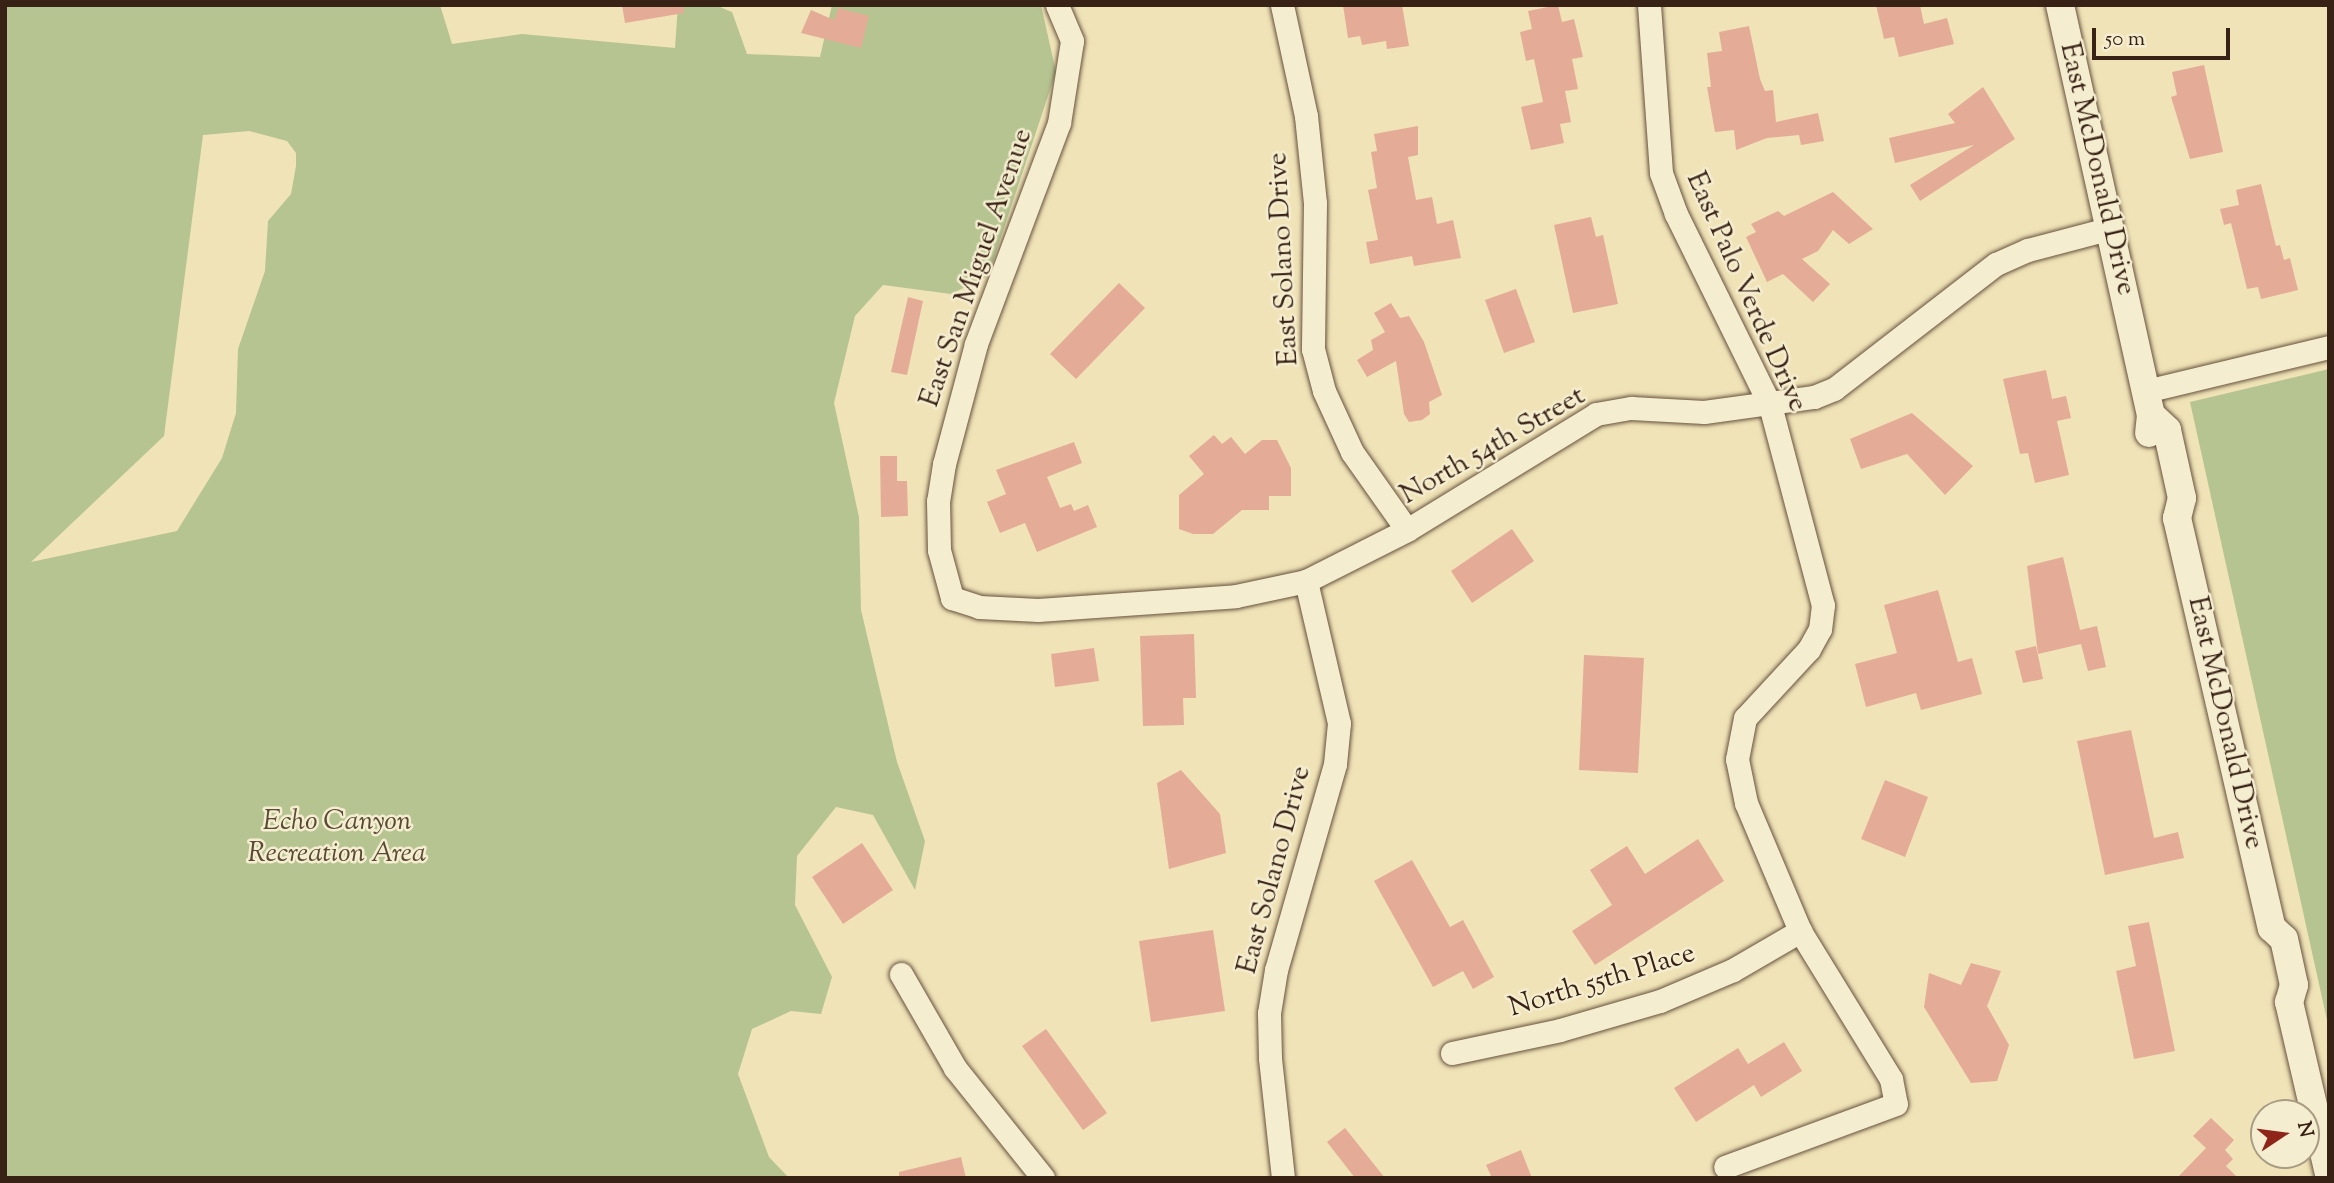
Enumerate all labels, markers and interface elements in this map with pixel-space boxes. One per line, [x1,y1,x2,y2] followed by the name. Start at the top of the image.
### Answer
[2096,14,2234,58] scale bar
[2105,25,2145,55] text: 50 m
[2052,40,2142,298] street label: East McDonald Drive
[914,124,1040,412] street label: East San Miguel Avenue
[1262,151,1306,367] street label: East Solano Drive
[1678,167,1814,417] street label: East Palo Verde Drive
[1395,380,1591,512] street label: North 54th Street
[2180,594,2270,852] street label: East McDonald Drive
[1231,762,1319,978] street label: East Solano Drive
[248,805,426,871] park label: Echo Canyon Recreation Area
[1505,937,1699,1025] street label: North 55th Place
[2250,1099,2320,1169] north arrow
[2289,1119,2319,1140] text: N

